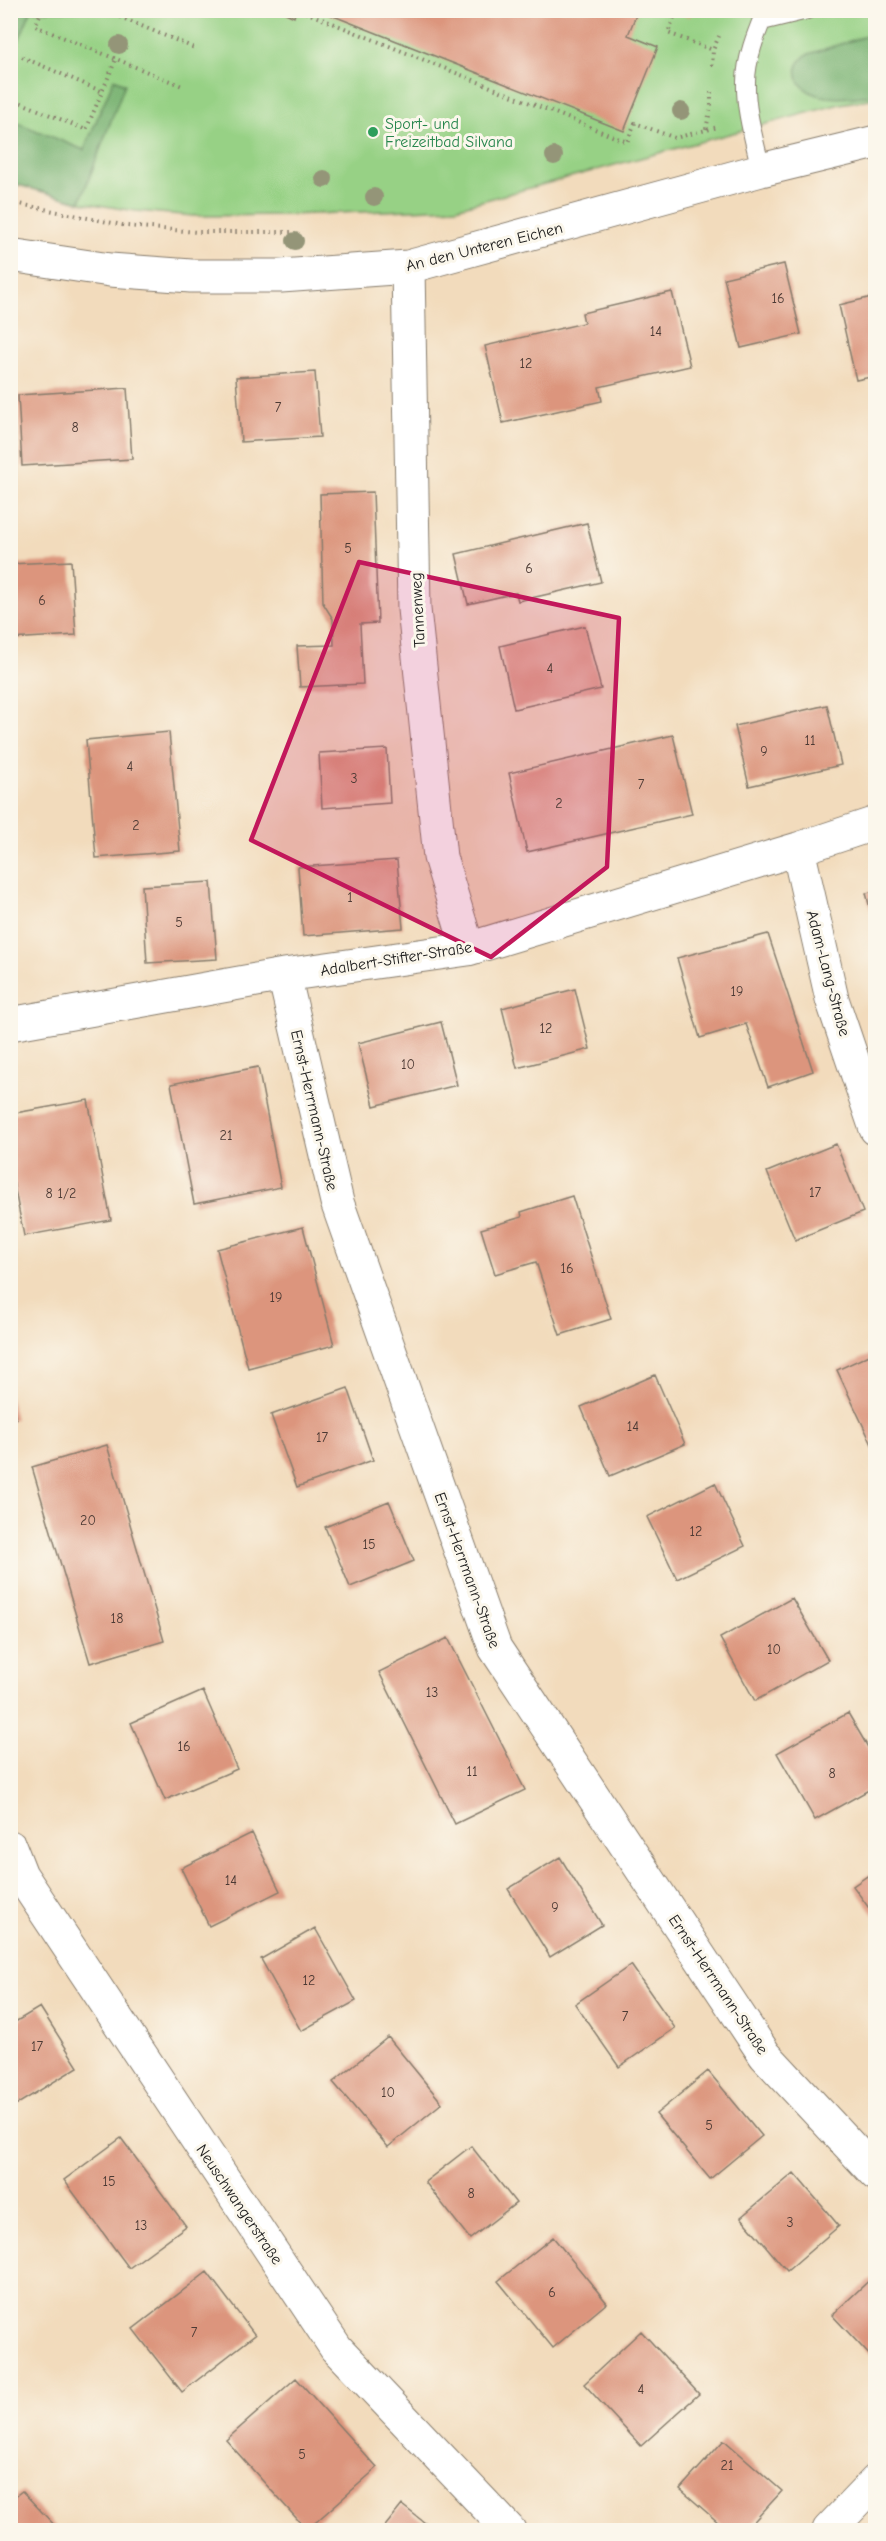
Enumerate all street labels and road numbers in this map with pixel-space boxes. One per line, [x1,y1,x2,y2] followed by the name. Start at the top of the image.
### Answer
[404,219,564,275] street label: An den Unteren Eichen
[407,572,429,648] street label: Tannenweg
[803,908,853,1038] street label: Adam-Lang-Straße
[319,938,473,980] street label: Adalbert-Stifter-Straße
[287,1028,341,1192] street label: Ernst-Herrmann-Straße
[430,1490,504,1651] street label: Ernst-Herrmann-Straße
[665,1911,772,2058] street label: Ernst-Herrmann-Straße
[192,2141,286,2268] street label: Neuschwangerstraße

